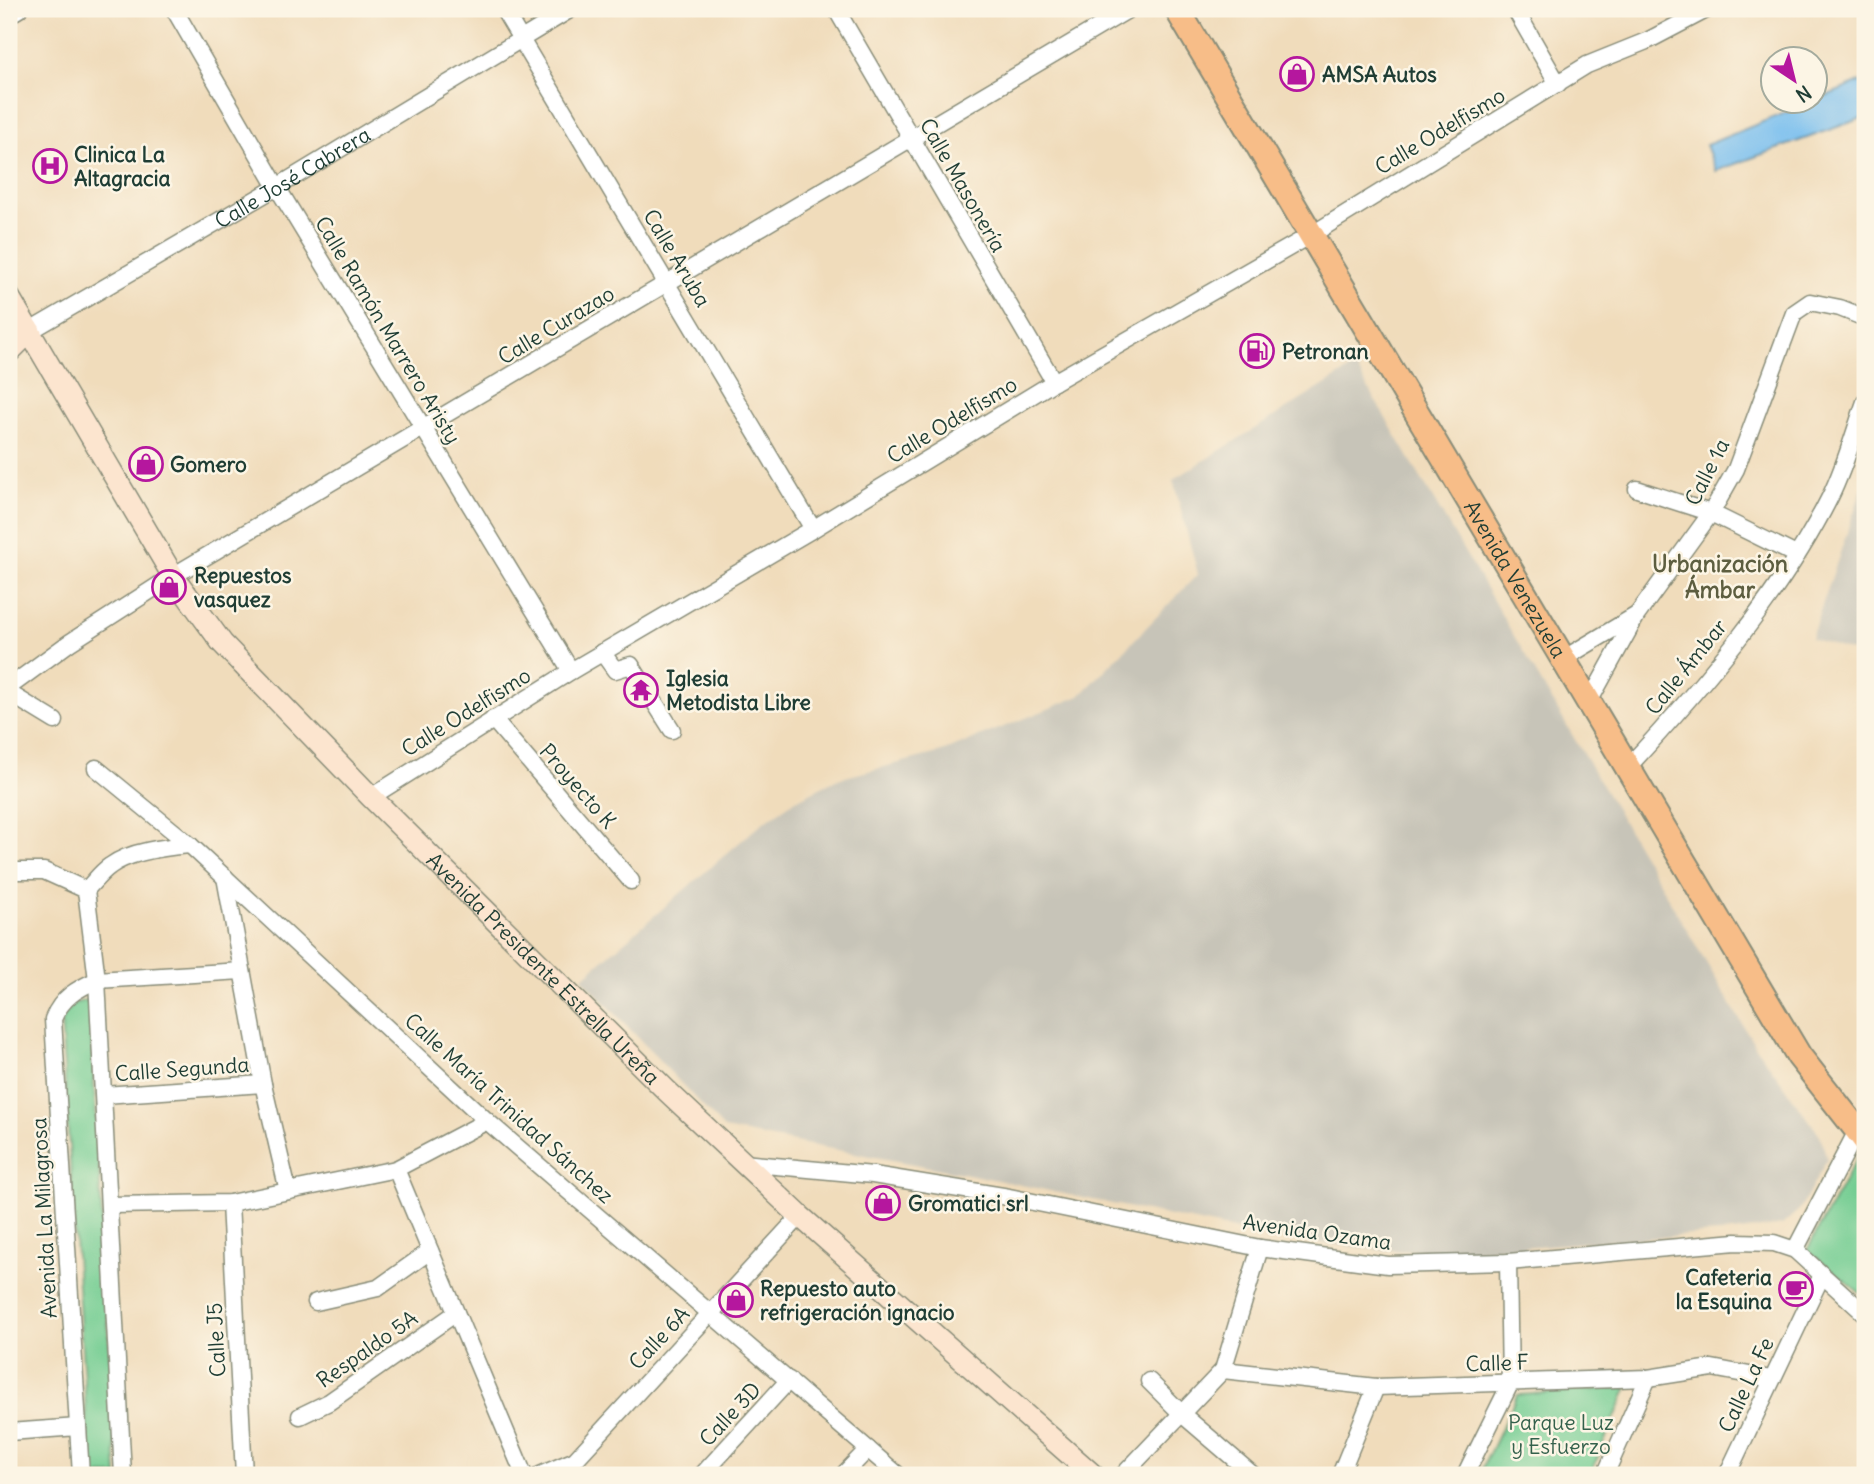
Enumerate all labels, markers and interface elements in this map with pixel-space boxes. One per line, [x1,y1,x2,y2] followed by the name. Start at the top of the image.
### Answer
[1758,46,1828,116] north arrow
[1278,55,1316,93] shop icon: AMSA Autos
[1322,61,1437,88] place label: AMSA Autos
[1791,80,1816,108] text: N
[1370,82,1510,180] street label: Calle Odelfismo
[914,113,1012,257] street label: Calle Masonería
[210,120,375,234] street label: Calle José Cabrera
[74,141,171,192] place label: Clinica La Altagracia
[31,147,69,185] hospital icon: Clinica La Altagracia
[637,204,717,312] street label: Calle Aruba
[309,211,467,449] street label: Calle Ramón Marrero Aristy
[493,280,619,370] street label: Calle Curazao
[1238,332,1276,370] fuel station icon: Petronan
[1282,338,1369,365] place label: Petronan
[882,371,1022,469] street label: Calle Odelfismo
[1679,434,1735,510] street label: Calle 1a
[127,445,165,483] shop icon: Gomero
[170,451,247,478] place label: Gomero
[1458,495,1573,663] street label: Avenida Venezuela
[1652,549,1788,604] district label: Urbanización Ámbar
[194,562,292,613] place label: Repuestos vasquez
[150,568,188,606] shop icon: Repuestos vasquez
[1639,613,1733,720] street label: Calle Ámbar
[396,662,536,762] street label: Calle Odelfismo
[666,665,811,716] place label: Iglesia Metodista Libre
[622,671,660,709] temple icon: Iglesia Metodista Libre
[534,738,622,834] street label: Proyecto K
[421,847,666,1090] street label: Avenida Presidente Estrella Ureña
[399,1007,619,1209] street label: Calle María Trinidad Sánchez
[114,1051,250,1087] street label: Calle Segunda
[25,1117,63,1319] street label: Avenida La Milagrosa
[864,1184,902,1222] shop icon: Gromatici srl
[908,1190,1029,1217] place label: Gromatici srl
[1241,1208,1393,1256] street label: Avenida Ozama
[1676,1264,1772,1315] place label: Cafeteria la Esquina
[1777,1270,1815,1308] cafe icon: Cafeteria la Esquina
[760,1275,955,1326] place label: Repuesto auto refrigeración ignacio
[717,1281,755,1319] shop icon: Repuesto auto refrigeración ignacio
[623,1301,695,1375] street label: Calle 6A
[201,1302,231,1378] street label: Calle J5
[311,1304,423,1394] street label: Respaldo 5A
[1712,1333,1780,1437] street label: Calle La Fe
[1465,1348,1529,1378] street label: Calle F
[693,1376,767,1452] street label: Calle 3D
[1508,1409,1614,1460] park label: Parque Luz y Esfuerzo

